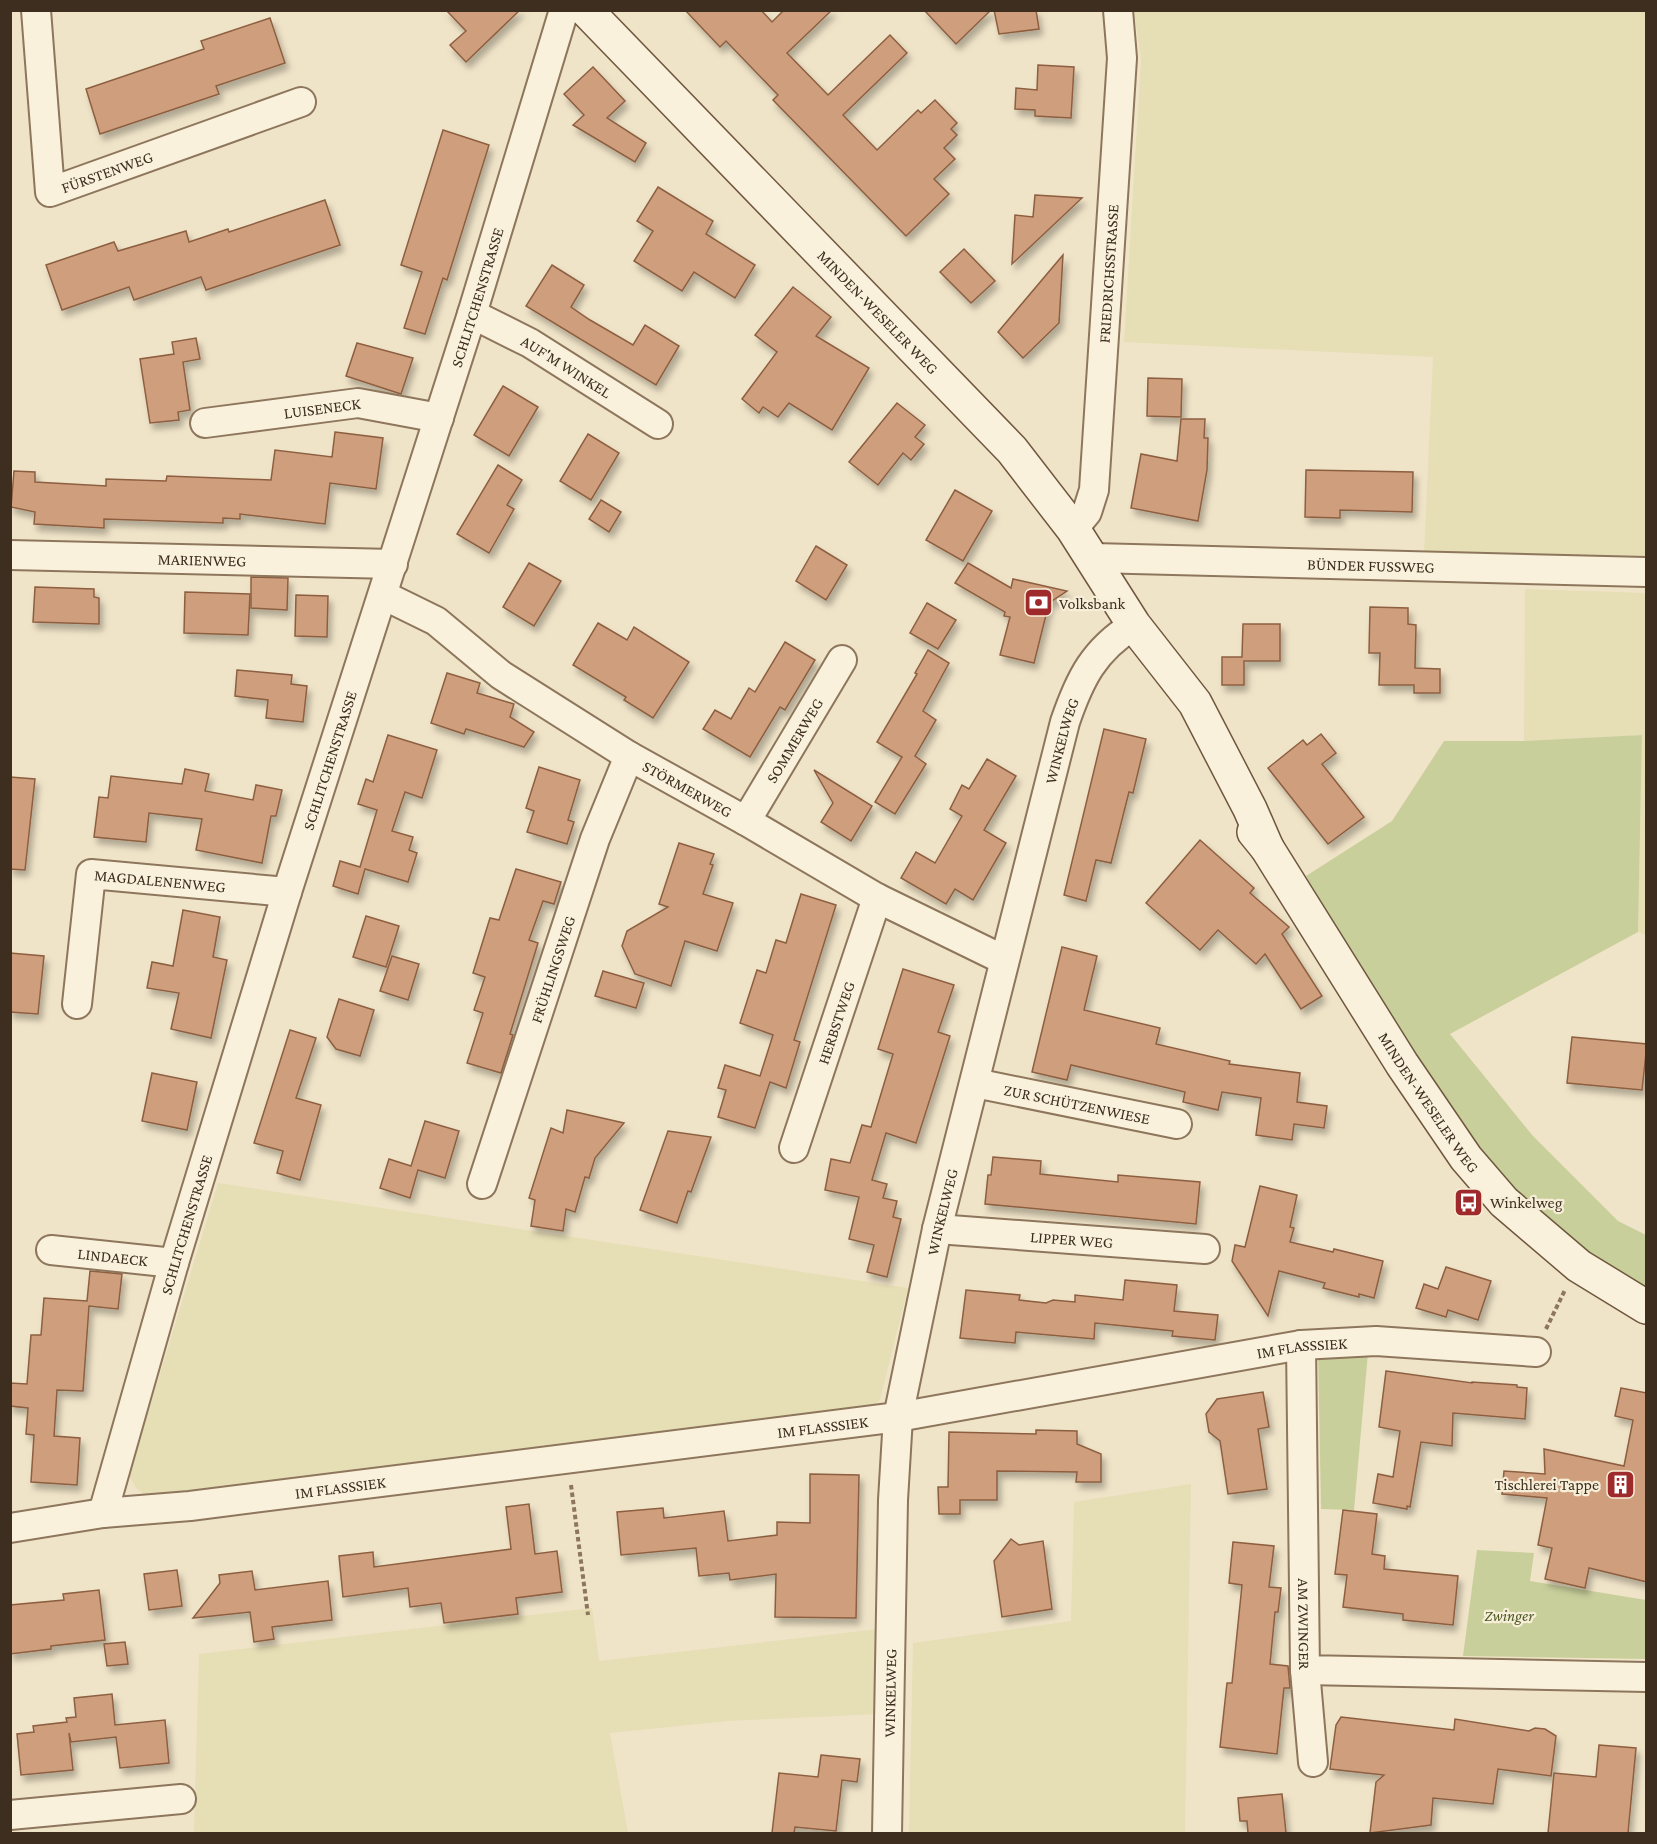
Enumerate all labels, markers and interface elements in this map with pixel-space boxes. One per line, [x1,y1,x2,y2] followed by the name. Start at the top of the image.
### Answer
[59,147,155,196] street label: FÜRSTENWEG
[1095,203,1121,344] street label: FRIEDRICHSSTRASSE
[447,225,506,369] street label: SCHLITCHENSTRASSE
[814,246,942,377] street label: MINDEN-WESELER WEG
[519,332,615,401] street label: AUF'M WINKEL
[283,394,362,421] street label: LUISENECK
[157,550,247,569] street label: MARIENWEG
[1307,555,1435,575] street label: BÜNDER FUSSWEG
[1022,587,1054,619] bank icon: Volksbank
[1059,595,1126,612] place label: Volksbank
[299,688,359,832] street label: SCHLITCHENSTRASSE
[762,695,826,786] street label: SOMMERWEG
[1041,695,1082,786] street label: WINKELWEG
[640,757,735,820] street label: STÖRMERWEG
[93,866,226,895] street label: MAGDALENENWEG
[527,914,578,1025] street label: FRÜHLINGSWEG
[814,979,857,1066] street label: HERBSTWEG
[1376,1029,1483,1175] street label: MINDEN-WESELER WEG
[1002,1081,1152,1127] street label: ZUR SCHÜTZENWIESE
[157,1152,215,1297] street label: SCHLITCHENSTRASSE
[923,1167,960,1257] street label: WINKELWEG
[1453,1186,1485,1218] bus stop icon: Winkelweg
[1490,1194,1563,1212] place label: Winkelweg
[1030,1227,1114,1251] street label: LIPPER WEG
[77,1244,149,1269] street label: LINDAECK
[1255,1334,1348,1361] street label: IM FLASSSIEK
[776,1412,870,1441] street label: IM FLASSSIEK
[1604,1468,1636,1500] building icon: Tischlerei Tappe
[294,1473,387,1501] street label: IM FLASSSIEK
[1495,1476,1599,1494] place label: Tischlerei Tappe
[1295,1578,1313,1670] street label: AM ZWINGER
[1484,1607,1534,1625] park label: Zwinger
[880,1649,899,1737] street label: WINKELWEG

